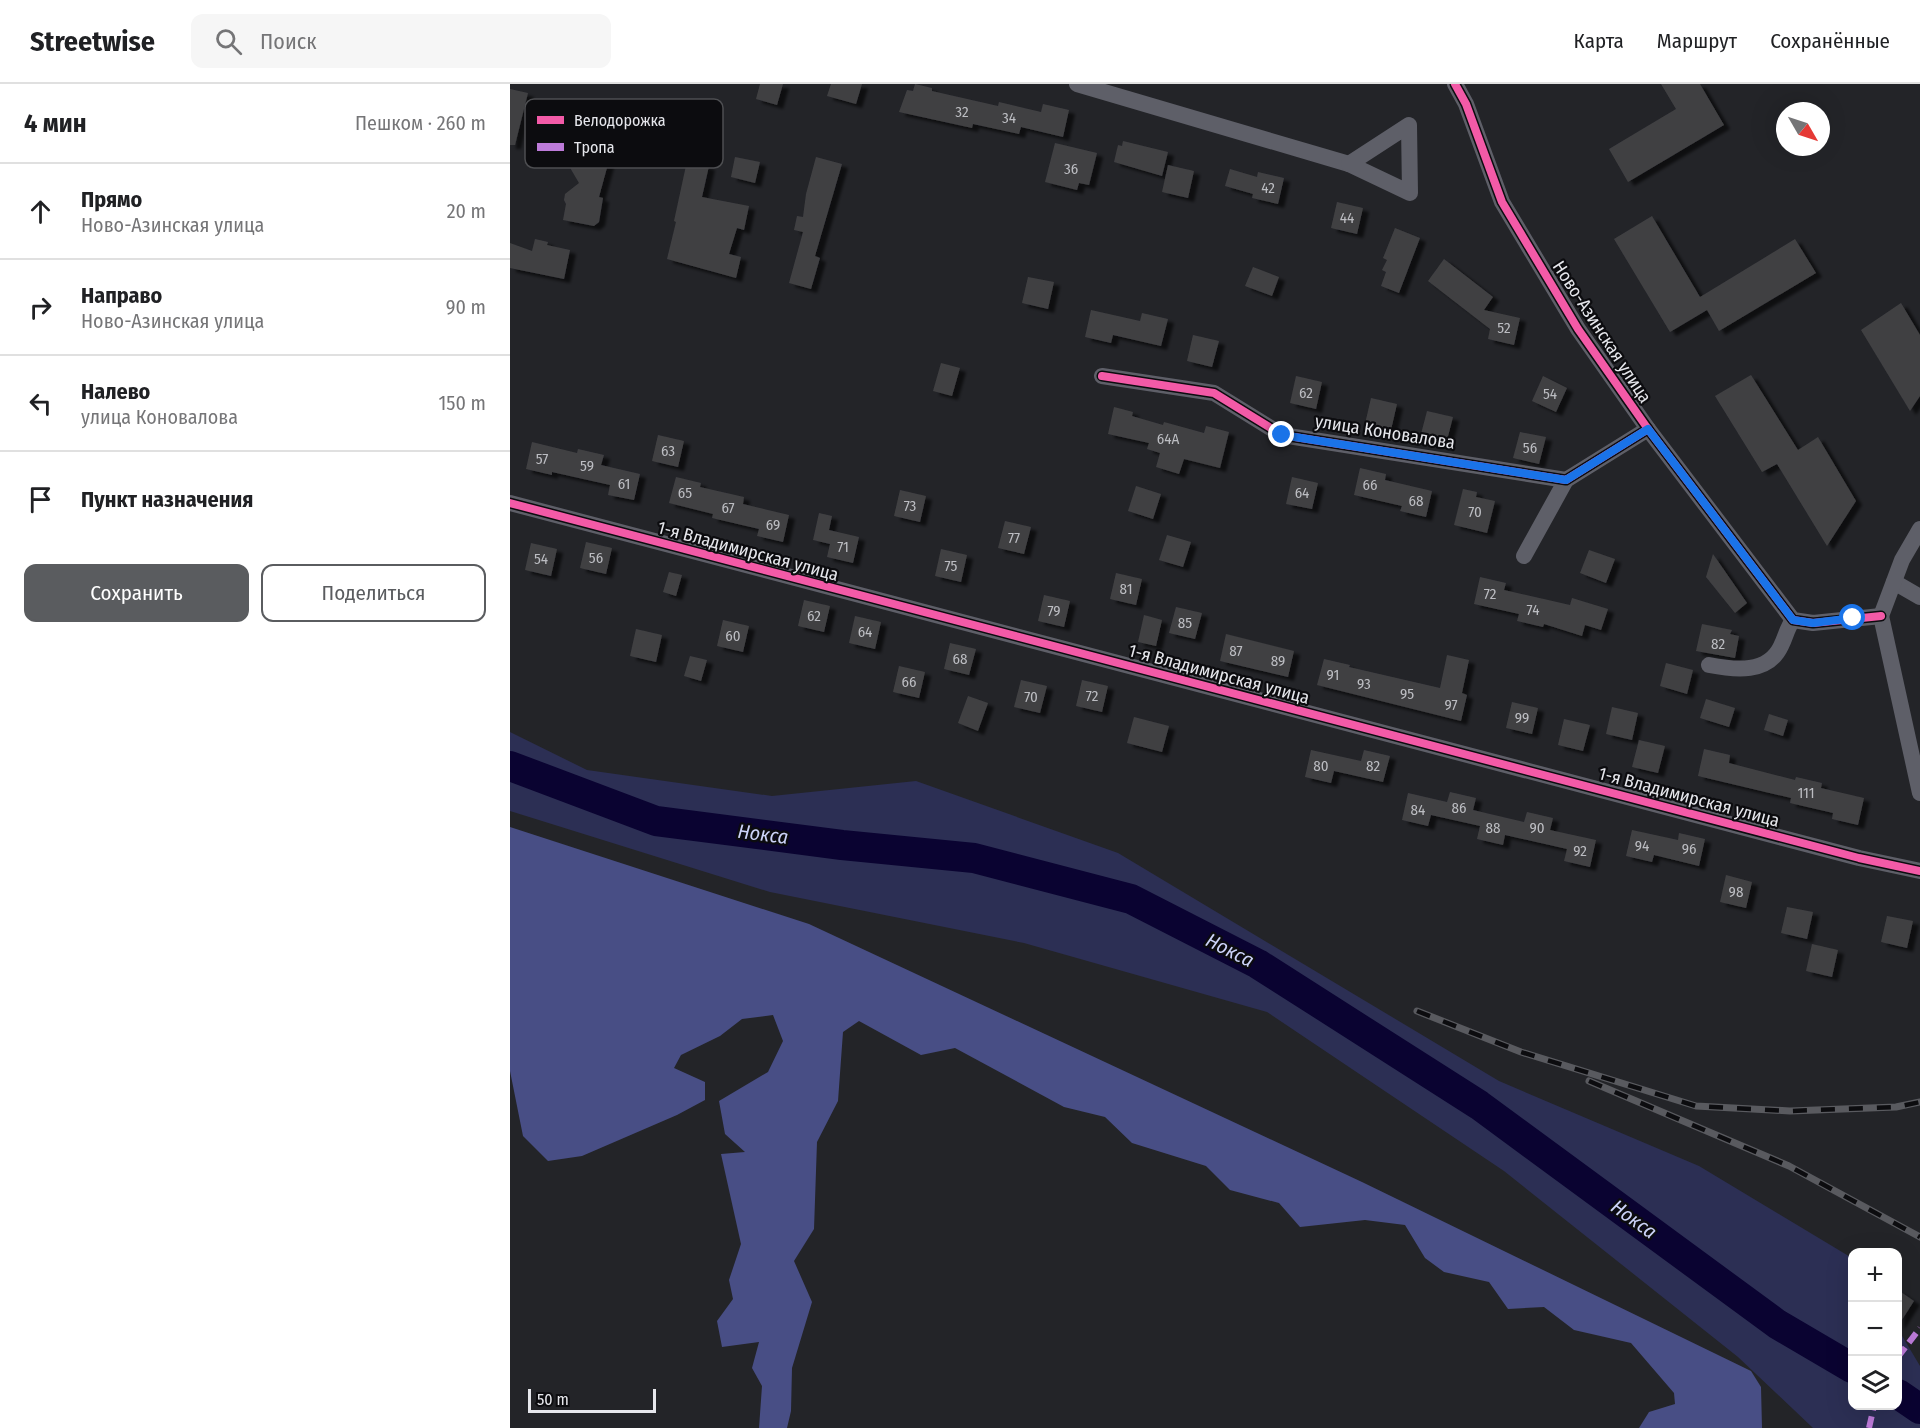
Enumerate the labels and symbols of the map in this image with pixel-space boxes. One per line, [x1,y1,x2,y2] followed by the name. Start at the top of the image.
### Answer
[525,99,723,168] legend
[1776,102,1830,156] north arrow
[955,103,969,121] house number: 32
[1002,109,1016,127] house number: 34
[574,111,666,130] text: Велодорожка
[574,138,615,157] text: Тропа
[1064,160,1078,178] house number: 36
[1261,179,1275,197] house number: 42
[1340,209,1354,227] house number: 44
[1548,257,1656,407] street label: Ново-Азинская улица
[1497,319,1511,337] house number: 52
[1299,384,1313,402] house number: 62
[1543,385,1557,403] house number: 54
[1313,410,1457,454] street label: улица Коновалова
[1268,421,1294,447] route end
[1157,430,1179,448] house number: 64А
[1523,439,1537,457] house number: 56
[661,442,675,460] house number: 63
[536,450,548,468] house number: 57
[580,457,594,475] house number: 59
[618,475,630,493] house number: 61
[1363,476,1377,494] house number: 66
[678,484,692,502] house number: 65
[1295,484,1309,502] house number: 64
[1409,492,1423,510] house number: 68
[904,497,917,515] house number: 73
[721,499,735,517] house number: 67
[1468,503,1482,521] house number: 70
[655,516,841,586] street label: 1-я Владимирская улица
[766,516,780,534] house number: 69
[1008,529,1020,547] house number: 77
[837,538,849,556] house number: 71
[589,549,603,567] house number: 56
[534,550,548,568] house number: 54
[945,557,957,575] house number: 75
[1120,580,1132,598] house number: 81
[1484,585,1497,603] house number: 72
[1527,601,1539,619] house number: 74
[1047,602,1061,620] house number: 79
[1839,604,1865,630] route start
[807,607,821,625] house number: 62
[1178,614,1192,632] house number: 85
[858,623,872,641] house number: 64
[725,627,741,645] house number: 60
[1711,635,1725,653] house number: 82
[1126,639,1312,709] street label: 1-я Владимирская улица
[1229,642,1243,660] house number: 87
[953,650,967,668] house number: 68
[1271,652,1285,670] house number: 89
[1327,666,1339,684] house number: 91
[902,673,916,691] house number: 66
[1357,675,1371,693] house number: 93
[1400,685,1414,703] house number: 95
[1086,687,1099,705] house number: 72
[1024,688,1038,706] house number: 70
[1444,696,1458,714] house number: 97
[1515,709,1529,727] house number: 99
[1313,757,1329,775] house number: 80
[1366,757,1380,775] house number: 82
[1596,762,1782,832] street label: 1-я Владимирская улица
[1797,784,1815,802] house number: 111
[1452,799,1466,817] house number: 86
[1411,801,1425,819] house number: 84
[736,819,790,849] water label: Нокса
[1485,819,1501,837] house number: 88
[1529,819,1545,837] house number: 90
[1635,837,1649,855] house number: 94
[1682,840,1696,858] house number: 96
[1573,842,1587,860] house number: 92
[1729,883,1743,901] house number: 98
[1202,928,1258,972] water label: Нокса
[1606,1194,1662,1244] water label: Нокса
[528,1386,656,1414] scale bar

